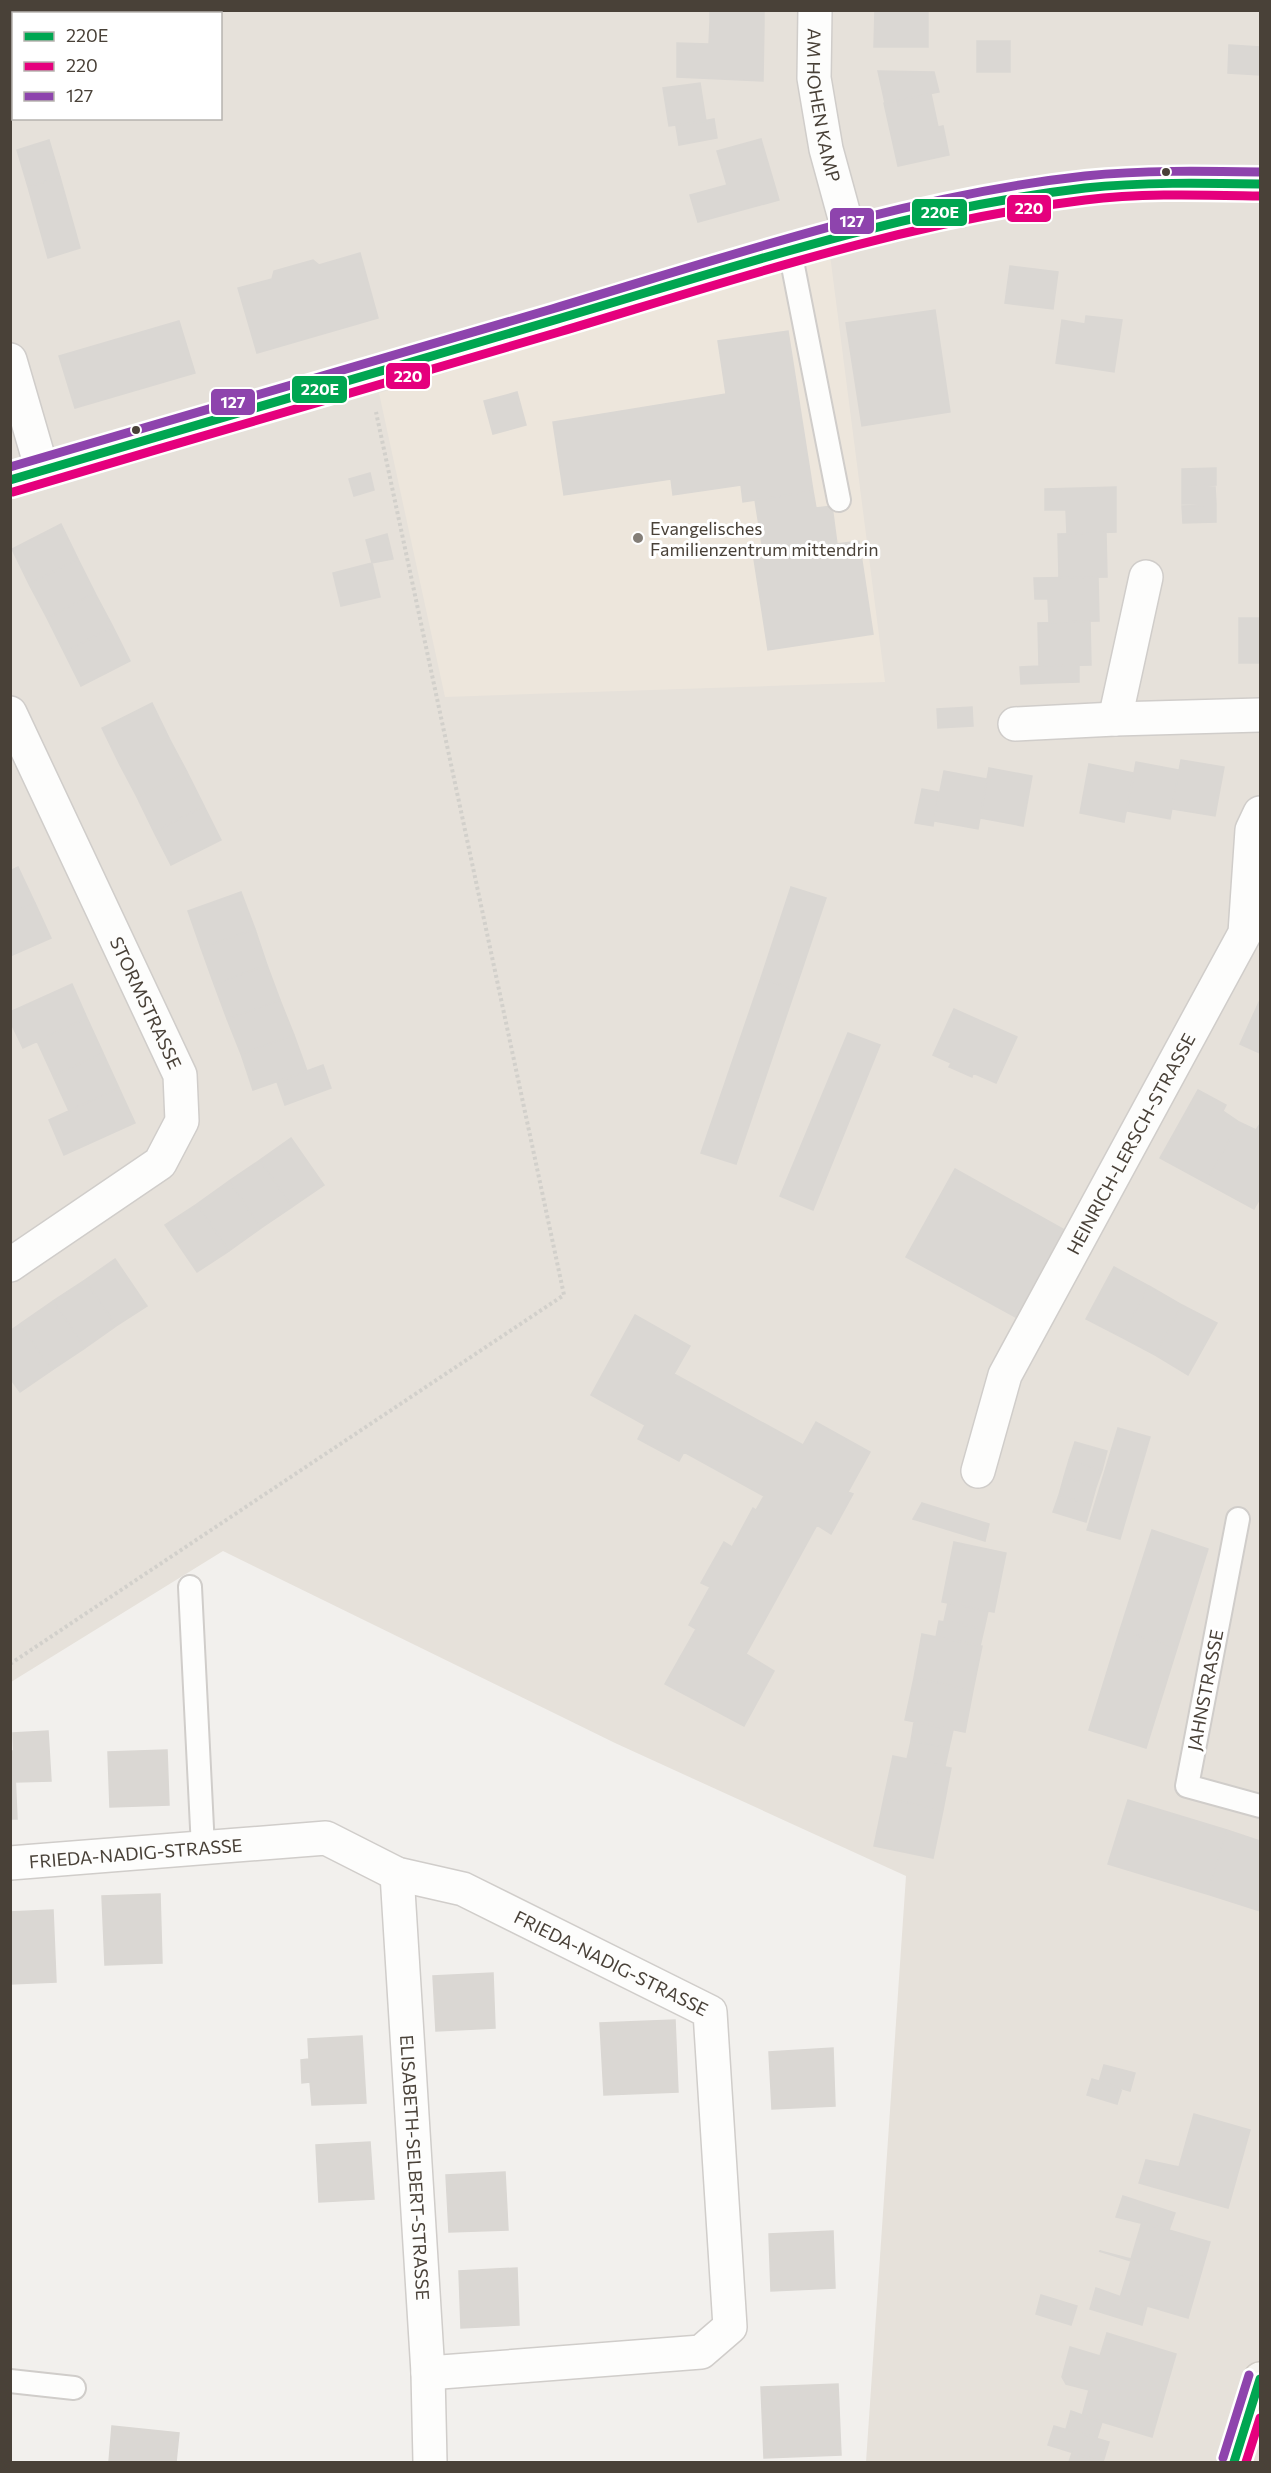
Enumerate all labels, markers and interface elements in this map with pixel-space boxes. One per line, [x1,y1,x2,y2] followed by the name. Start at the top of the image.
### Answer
[12,12,222,120] legend
[66,24,108,46] text: 220E
[803,28,846,184] street label: AM HOHEN KAMP
[66,54,98,76] text: 220
[66,84,93,106] text: 127
[1160,166,1172,178] unlabelled marker
[1006,194,1052,223] line badge: 220
[911,198,968,227] line badge: 220E
[1015,198,1043,217] text: 220
[921,202,959,221] text: 220E
[829,207,875,235] line badge: 127
[839,211,865,230] text: 127
[385,362,431,390] line badge: 220
[394,366,422,385] text: 220
[291,375,348,404] line badge: 220E
[301,379,339,398] text: 220E
[210,388,256,416] line badge: 127
[220,392,246,411] text: 127
[130,424,142,436] unlabelled marker
[650,517,879,560] place label: Evangelisches Familienzentrum mittendrin
[631,531,645,545] marker: Evangelisches Familienzentrum mittendrin
[106,933,186,1072] street label: STORMSTRASSE
[1062,1029,1200,1258] street label: HEINRICH-LERSCH-STRASSE
[1182,1628,1228,1752] street label: JAHNSTRASSE
[28,1834,243,1872] street label: FRIEDA-NADIG-STRASSE
[511,1905,712,2020] street label: FRIEDA-NADIG-STRASSE
[396,2034,434,2301] street label: ELISABETH-SELBERT-STRASSE

